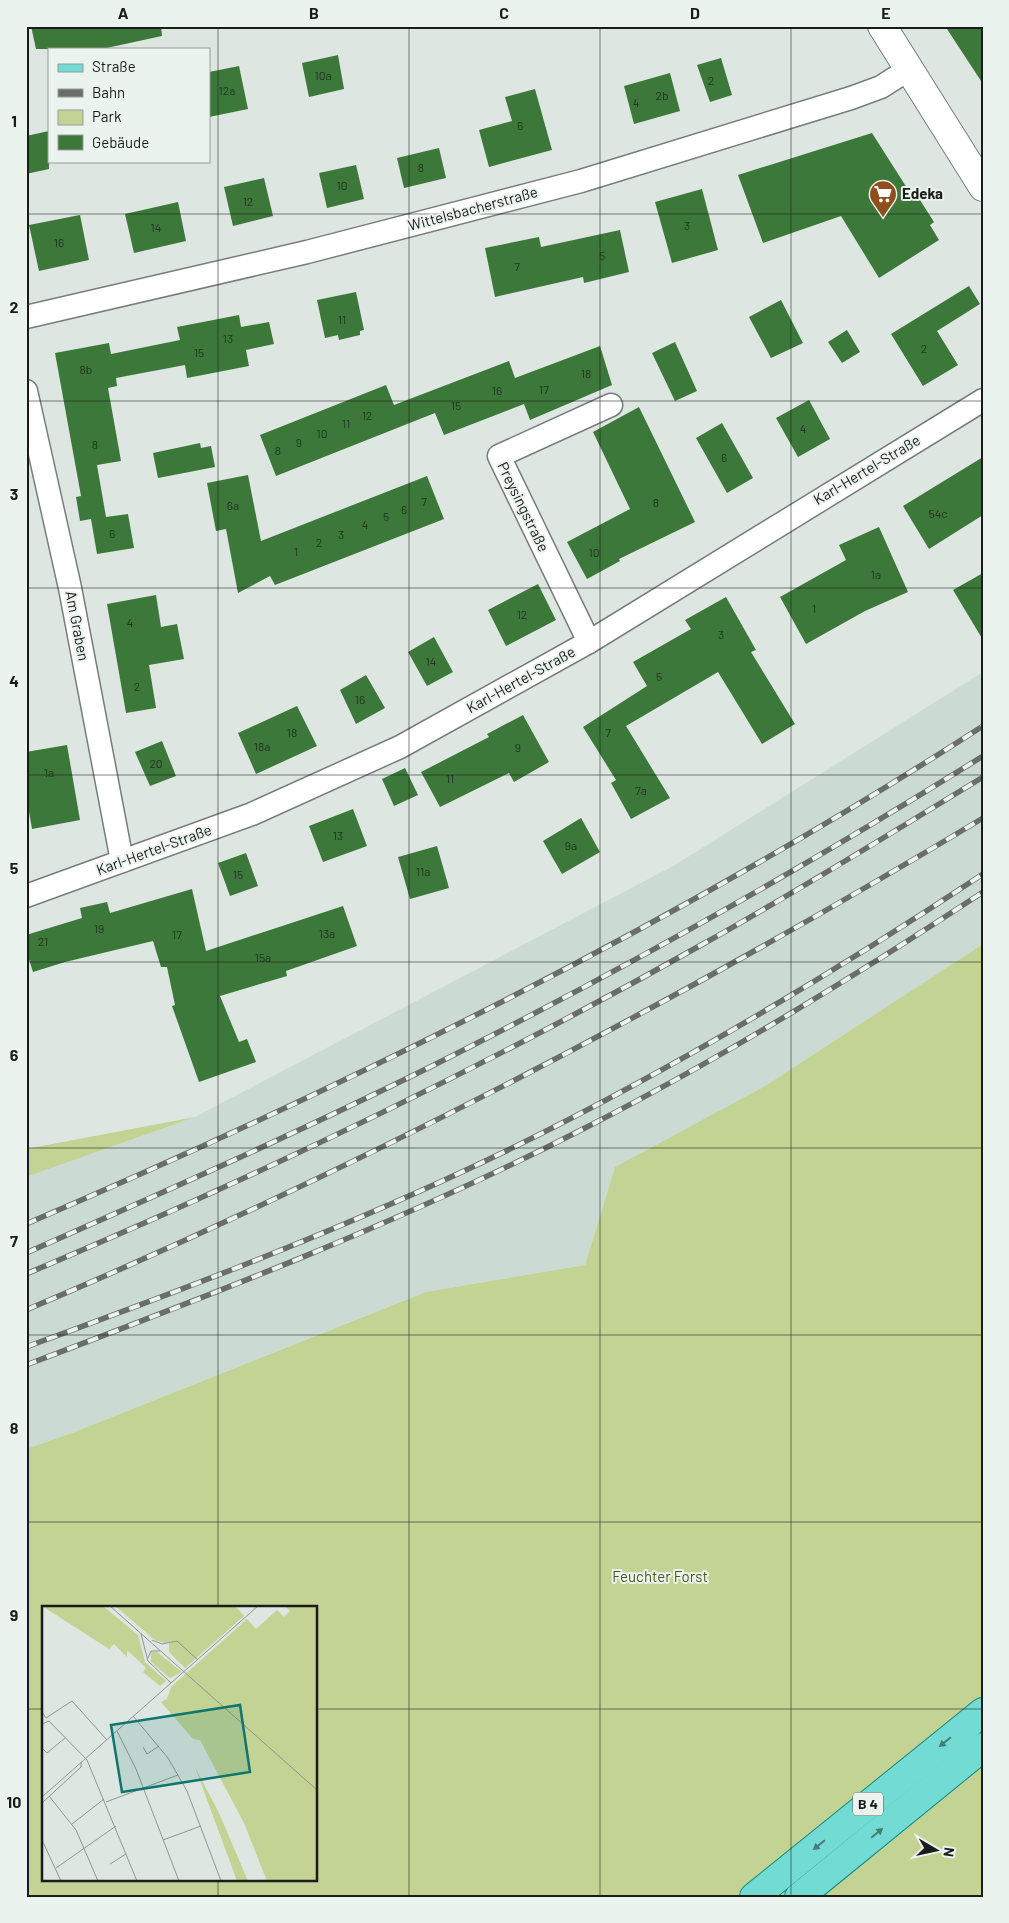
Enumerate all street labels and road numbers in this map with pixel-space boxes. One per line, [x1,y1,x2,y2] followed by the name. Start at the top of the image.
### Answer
[406,182,540,234] street label: Wittelsbacherstraße
[810,430,923,508] street label: Karl-Hertel-Straße
[494,459,553,554] street label: Preysingstraße
[62,589,94,662] street label: Am Graben
[463,642,578,716] street label: Karl-Hertel-Straße
[94,820,214,878] street label: Karl-Hertel-Straße
[853,1792,883,1816] road number: B 4

